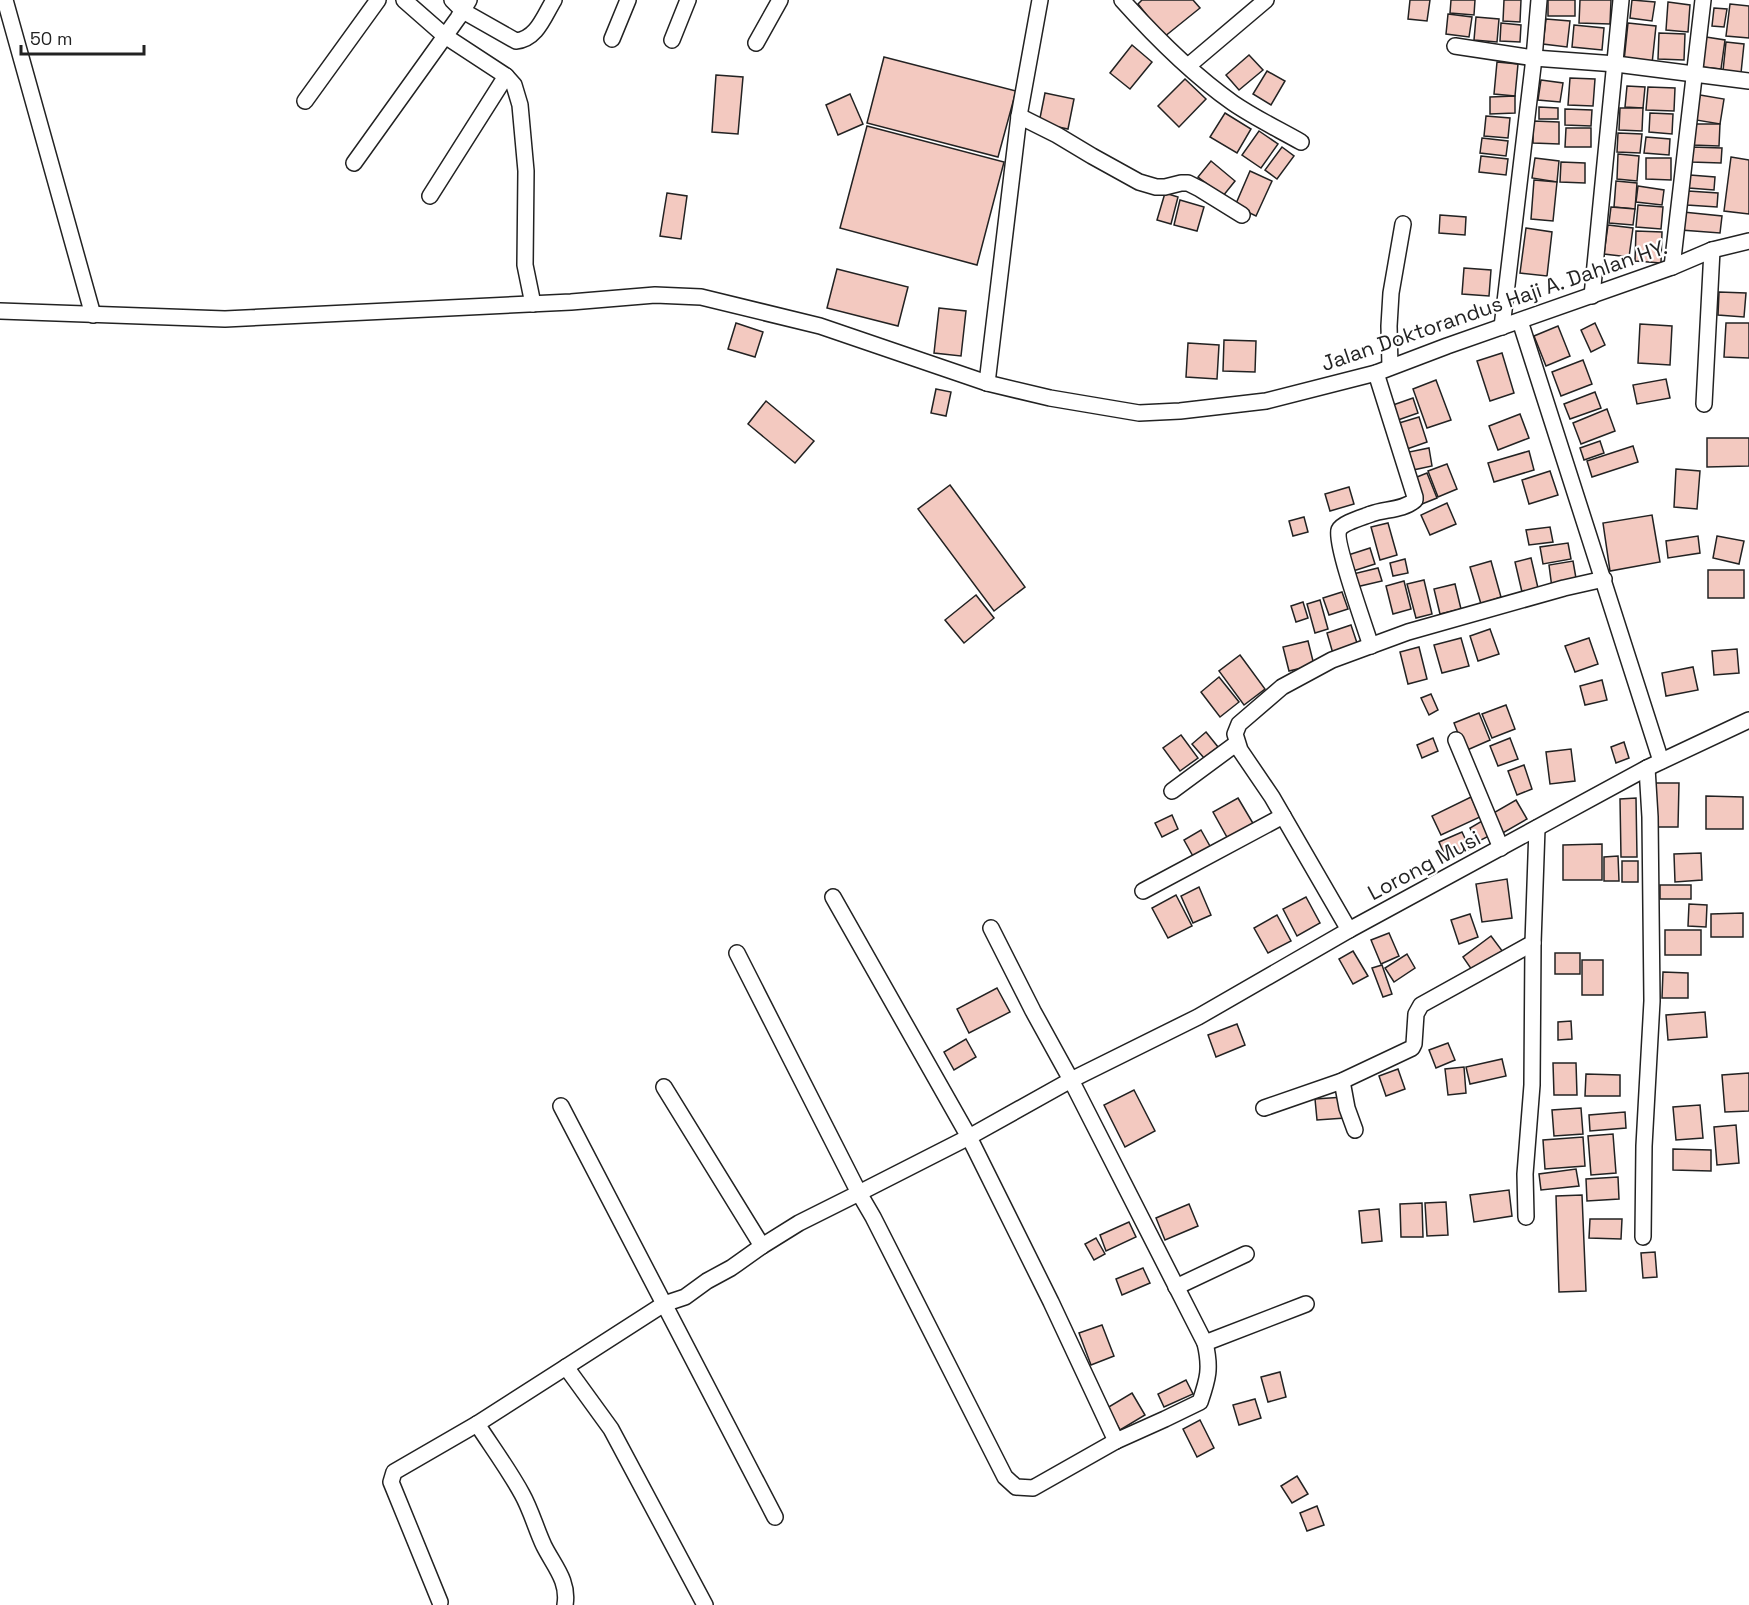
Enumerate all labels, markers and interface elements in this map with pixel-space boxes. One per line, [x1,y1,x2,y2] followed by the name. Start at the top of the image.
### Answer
[21,18,144,56] scale bar
[30,27,72,50] text: 50 m
[1318,233,1670,377] street label: Jalan Doktorandus Haji A. Dahlan HY.
[1363,824,1485,906] street label: Lorong Musi

